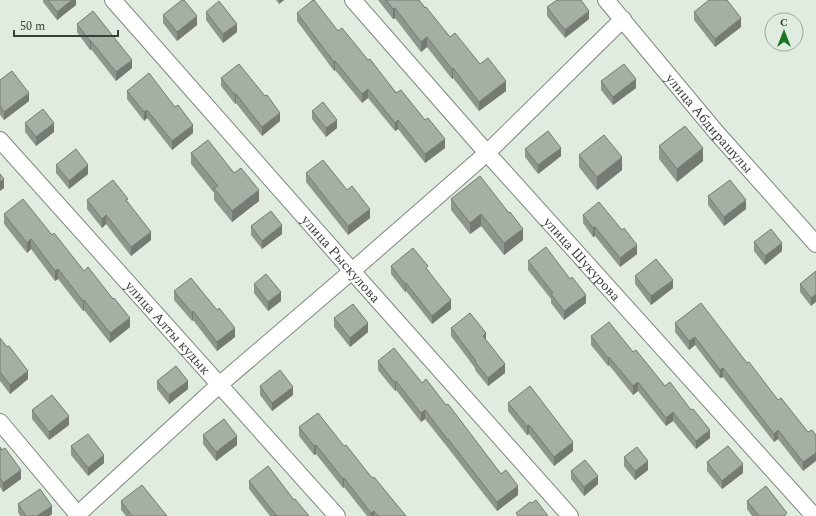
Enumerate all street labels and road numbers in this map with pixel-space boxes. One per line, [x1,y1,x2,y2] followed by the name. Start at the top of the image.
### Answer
[660,68,759,178] street label: улица Абдирашулы
[296,209,386,307] street label: улица Рыскулова
[538,211,626,306] street label: улица Шукурова
[120,275,216,380] street label: улица Алты кудык

